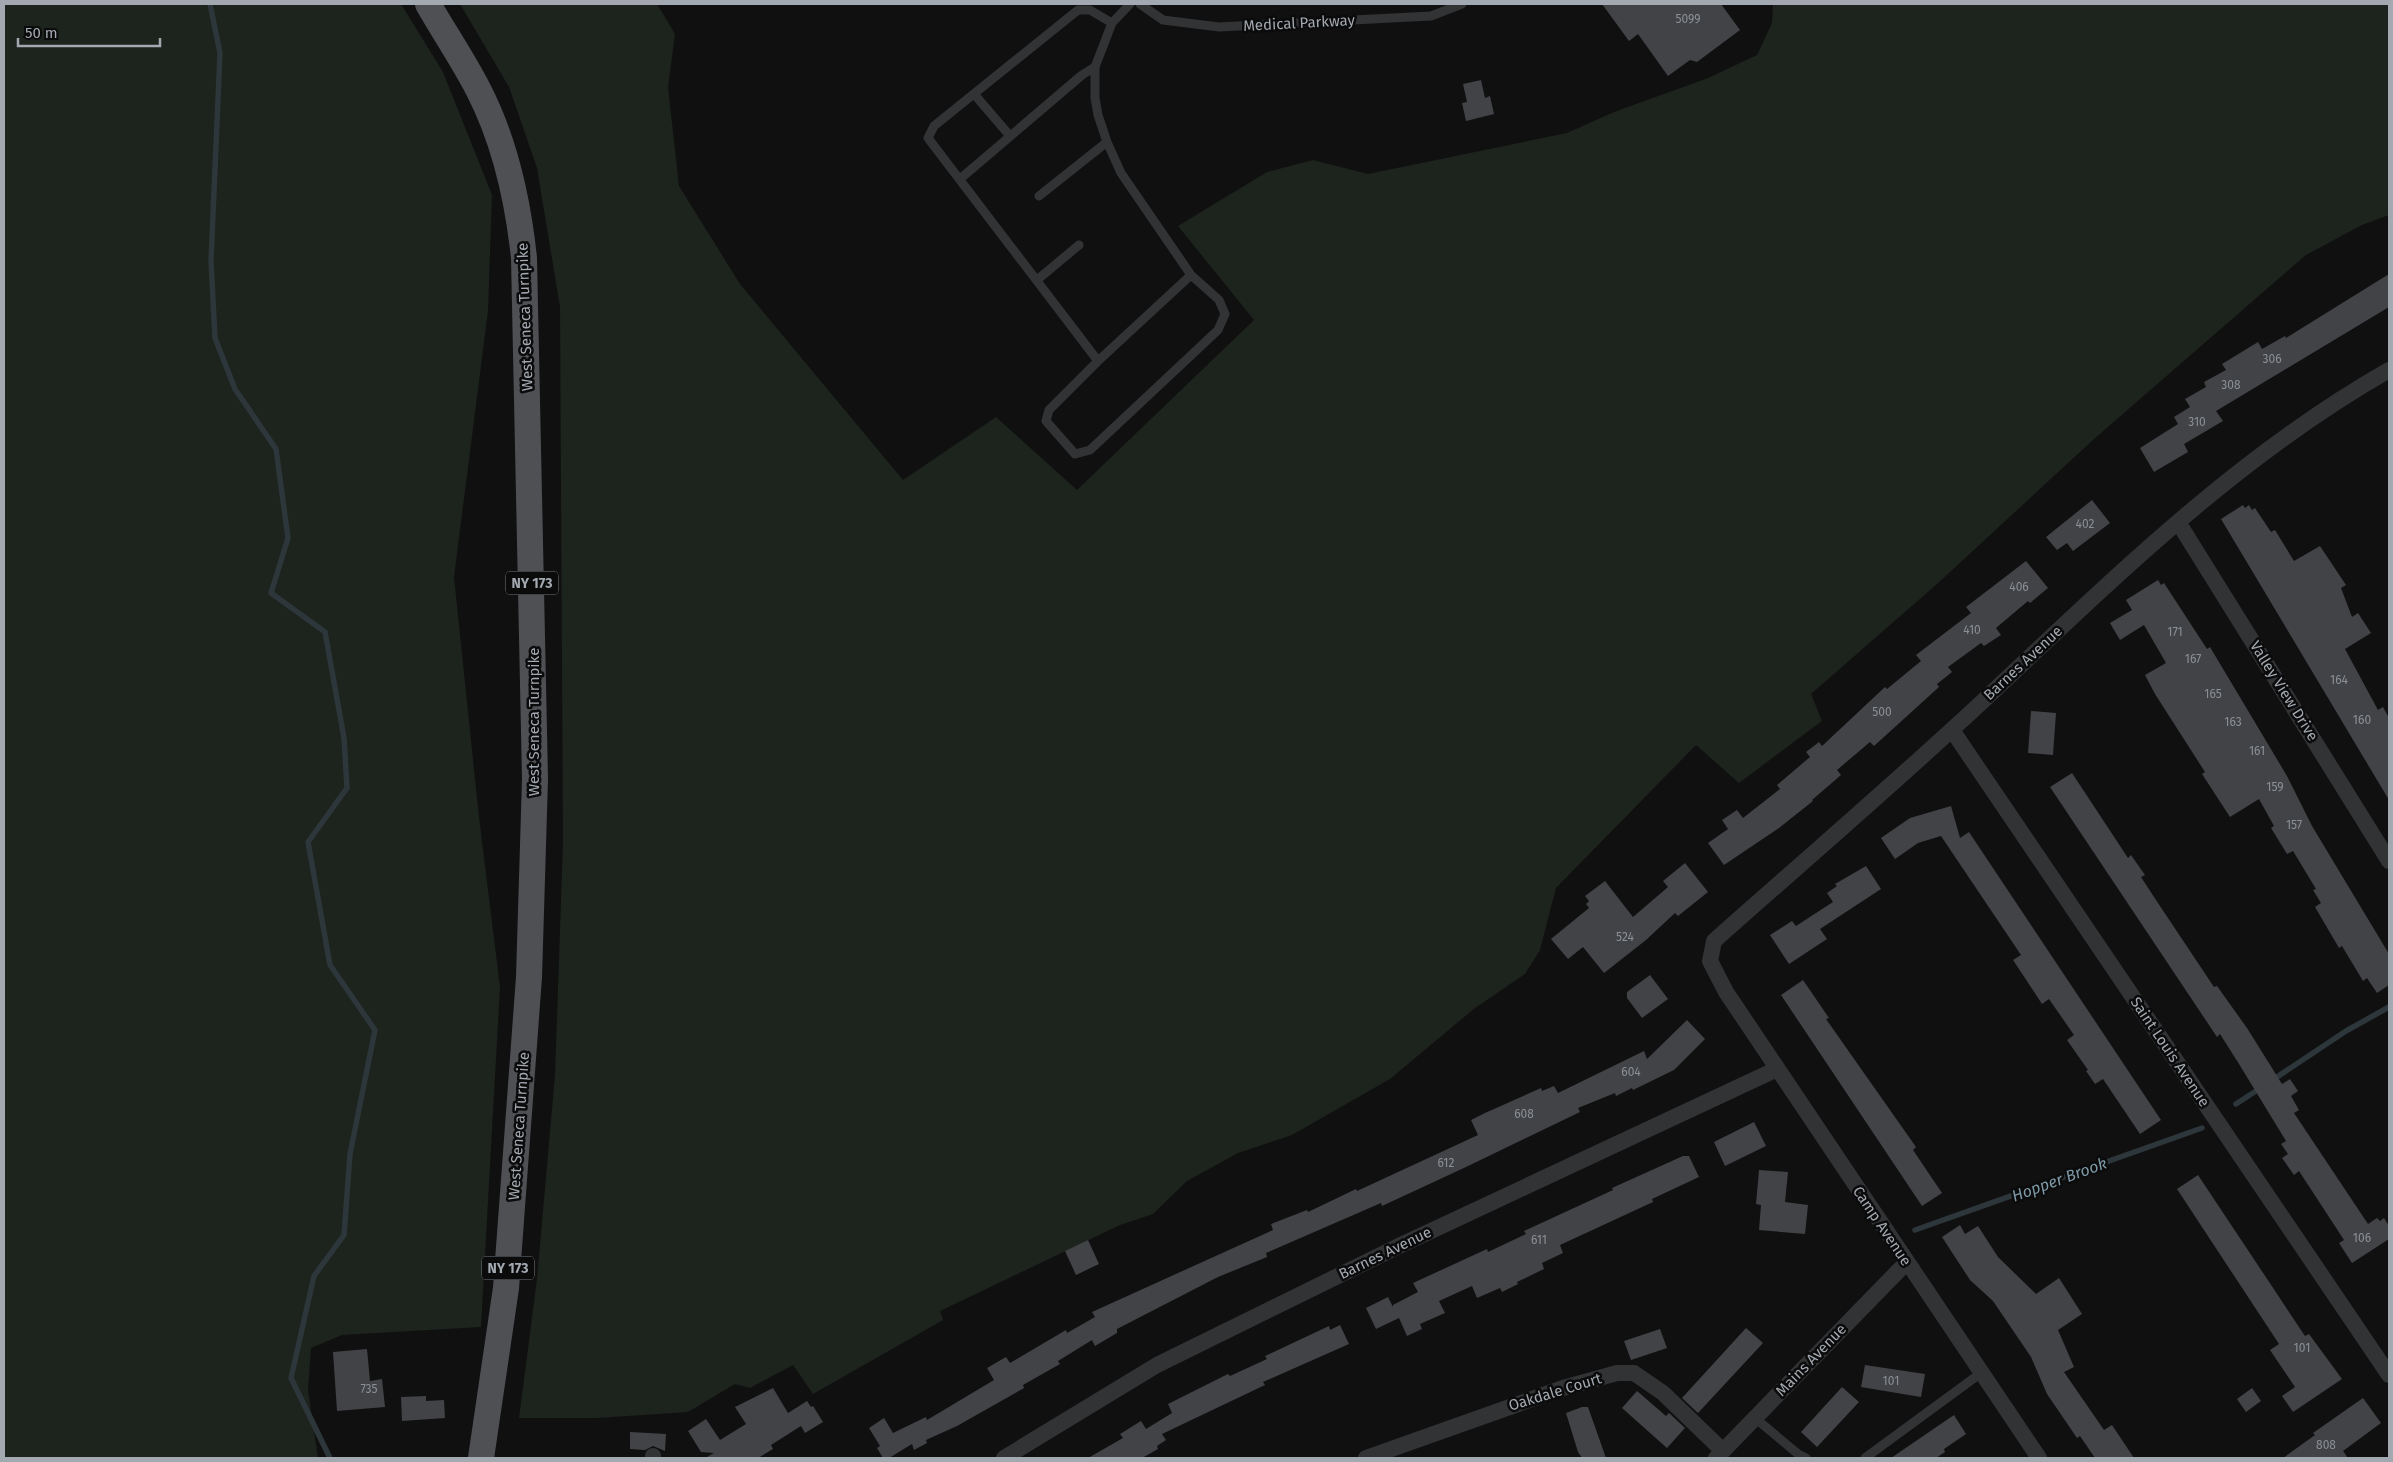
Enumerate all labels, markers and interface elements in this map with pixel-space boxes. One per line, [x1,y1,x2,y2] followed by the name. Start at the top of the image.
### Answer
[1243,11,1356,35] street label: Medical Parkway
[1675,12,1701,26] house number: 5099
[18,15,160,47] scale bar
[25,24,58,42] text: 50 m
[513,242,537,392] street label: West Seneca Turnpike
[2262,352,2282,366] house number: 306
[2221,378,2241,392] house number: 308
[2188,415,2206,429] house number: 310
[2076,517,2094,531] house number: 402
[506,572,558,594] road number: NY 173
[2009,580,2029,594] house number: 406
[1980,622,2066,704] street label: Barnes Avenue
[1963,623,1981,637] house number: 410
[2167,625,2183,639] house number: 171
[2246,638,2322,744] street label: Valley View Drive
[525,648,543,796] street label: West Seneca Turnpike
[2185,652,2201,666] house number: 167
[2330,673,2349,687] house number: 164
[2204,687,2222,701] house number: 165
[1872,705,1892,719] house number: 500
[2353,713,2371,727] house number: 160
[2224,715,2242,729] house number: 163
[2249,744,2265,758] house number: 161
[2266,780,2284,794] house number: 159
[2286,818,2302,832] house number: 157
[1616,930,1635,944] house number: 524
[2127,994,2213,1110] street label: Saint Louis Avenue
[505,1051,533,1201] street label: West Seneca Turnpike
[1621,1065,1641,1079] house number: 604
[1514,1107,1534,1121] house number: 608
[2009,1153,2109,1205] water label: Hopper Brook
[1438,1156,1455,1170] house number: 612
[1849,1183,1915,1269] street label: Camp Avenue
[1336,1223,1434,1283] street label: Barnes Avenue
[2353,1231,2371,1245] house number: 106
[1531,1233,1547,1247] house number: 611
[482,1256,534,1280] road number: NY 173
[1772,1320,1850,1400] street label: Mains Avenue
[2294,1341,2310,1355] house number: 101
[1506,1369,1604,1415] street label: Oakdale Court
[1883,1374,1899,1388] house number: 101
[360,1382,378,1396] house number: 735
[2316,1438,2336,1452] house number: 808

